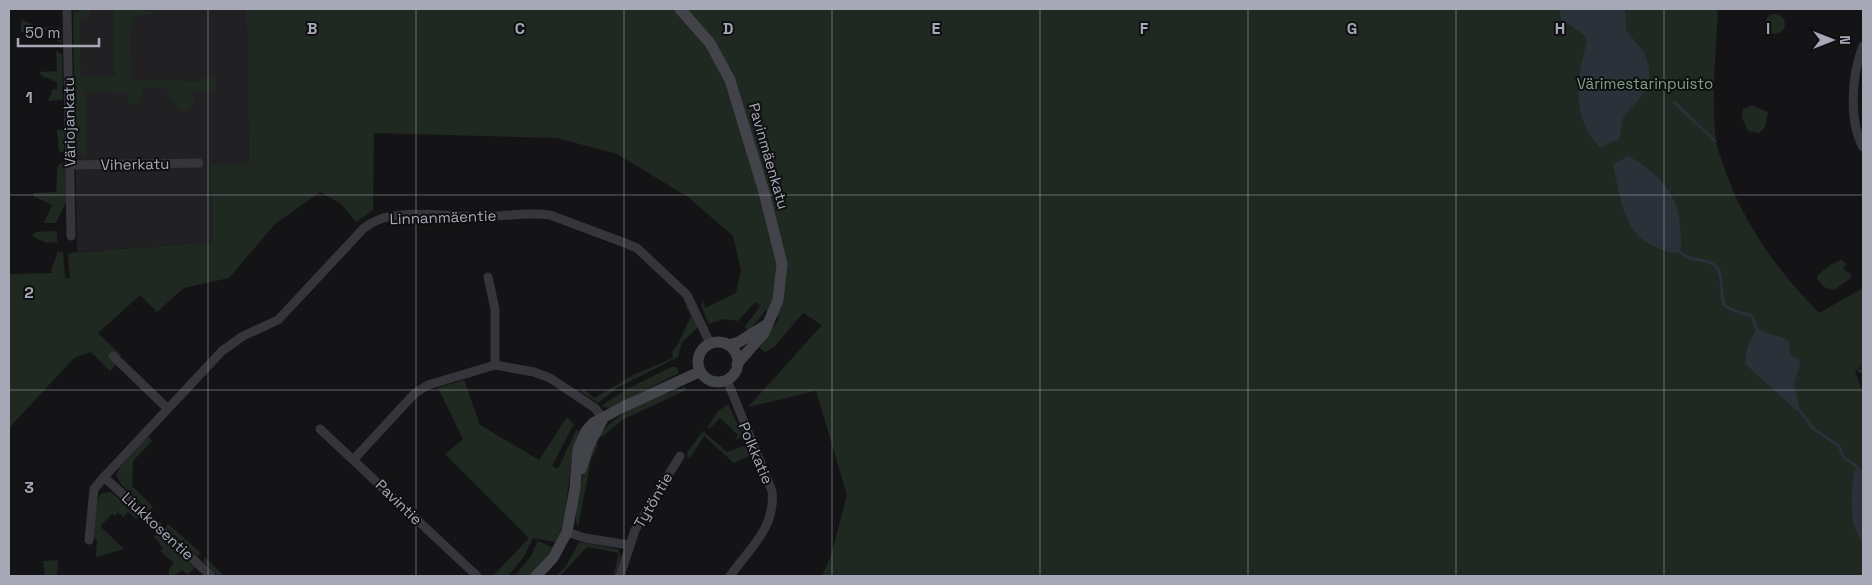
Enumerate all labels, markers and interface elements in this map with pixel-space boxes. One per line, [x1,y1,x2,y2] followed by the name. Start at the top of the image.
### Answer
[18,15,99,47] scale bar
[1807,15,1857,65] north arrow
[307,18,317,39] text: B
[515,18,525,39] text: C
[723,18,733,39] text: D
[932,18,941,39] text: E
[1140,18,1149,39] text: F
[1347,18,1357,39] text: G
[1555,18,1565,39] text: H
[1766,18,1770,39] text: I
[25,23,60,42] text: 50 m
[1836,35,1854,45] text: N
[1577,74,1713,93] park label: Värimestarinpuisto
[59,77,79,167] street label: Väriojankatu
[25,87,33,108] text: 1
[745,101,793,211] street label: Pavinmäenkatu
[100,154,170,174] street label: Viherkatu
[389,206,497,228] street label: Linnanmäentie
[24,282,34,303] text: 2
[734,419,778,487] street label: Polkkatie
[629,469,677,531] street label: Tytöntie
[372,475,426,529] street label: Pavintie
[24,477,34,498] text: 3
[118,488,198,564] street label: Liukkosentie

